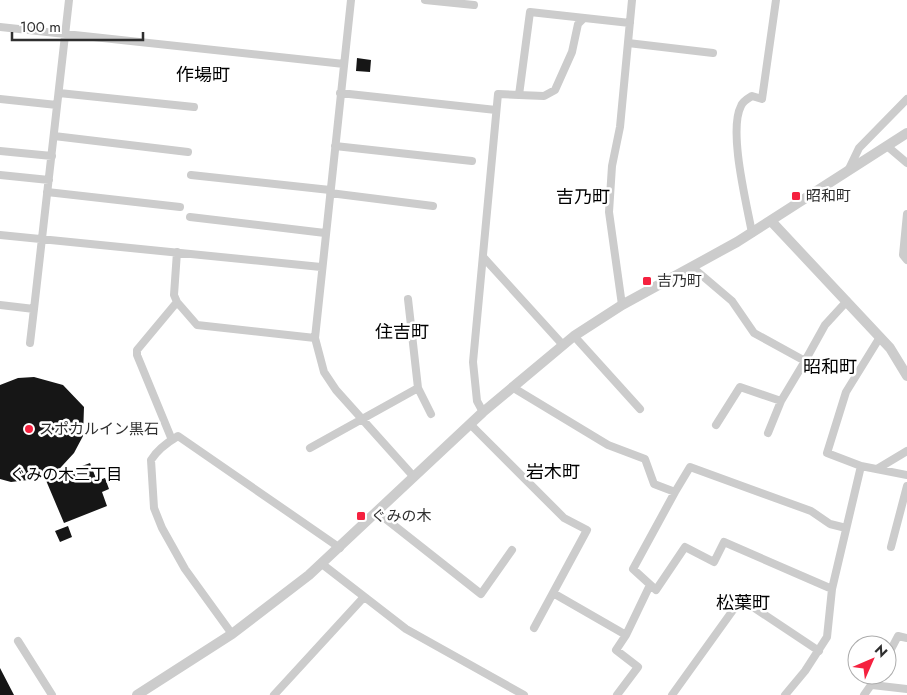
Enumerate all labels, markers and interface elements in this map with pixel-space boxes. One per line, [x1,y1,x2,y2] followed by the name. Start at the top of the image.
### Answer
[12,10,144,42] scale bar
[20,16,61,38] text: 100 m
[176,62,230,88] district label: 作場町
[556,184,610,210] district label: 吉乃町
[806,185,851,207] place label: 昭和町
[790,190,802,202] marker: 昭和町
[657,270,702,292] place label: 吉乃町
[641,275,653,287] marker: 吉乃町
[375,319,429,345] district label: 住吉町
[803,354,857,380] district label: 昭和町
[39,418,159,440] place label: スポカルイン黒石
[23,423,35,435] marker: スポカルイン黒石
[526,459,580,485] district label: 岩木町
[10,463,122,486] district label: ぐみの木三丁目
[371,505,431,527] place label: ぐみの木
[355,510,367,522] marker: ぐみの木
[716,590,770,616] district label: 松葉町
[847,635,897,685] north arrow
[870,640,892,662] text: N

